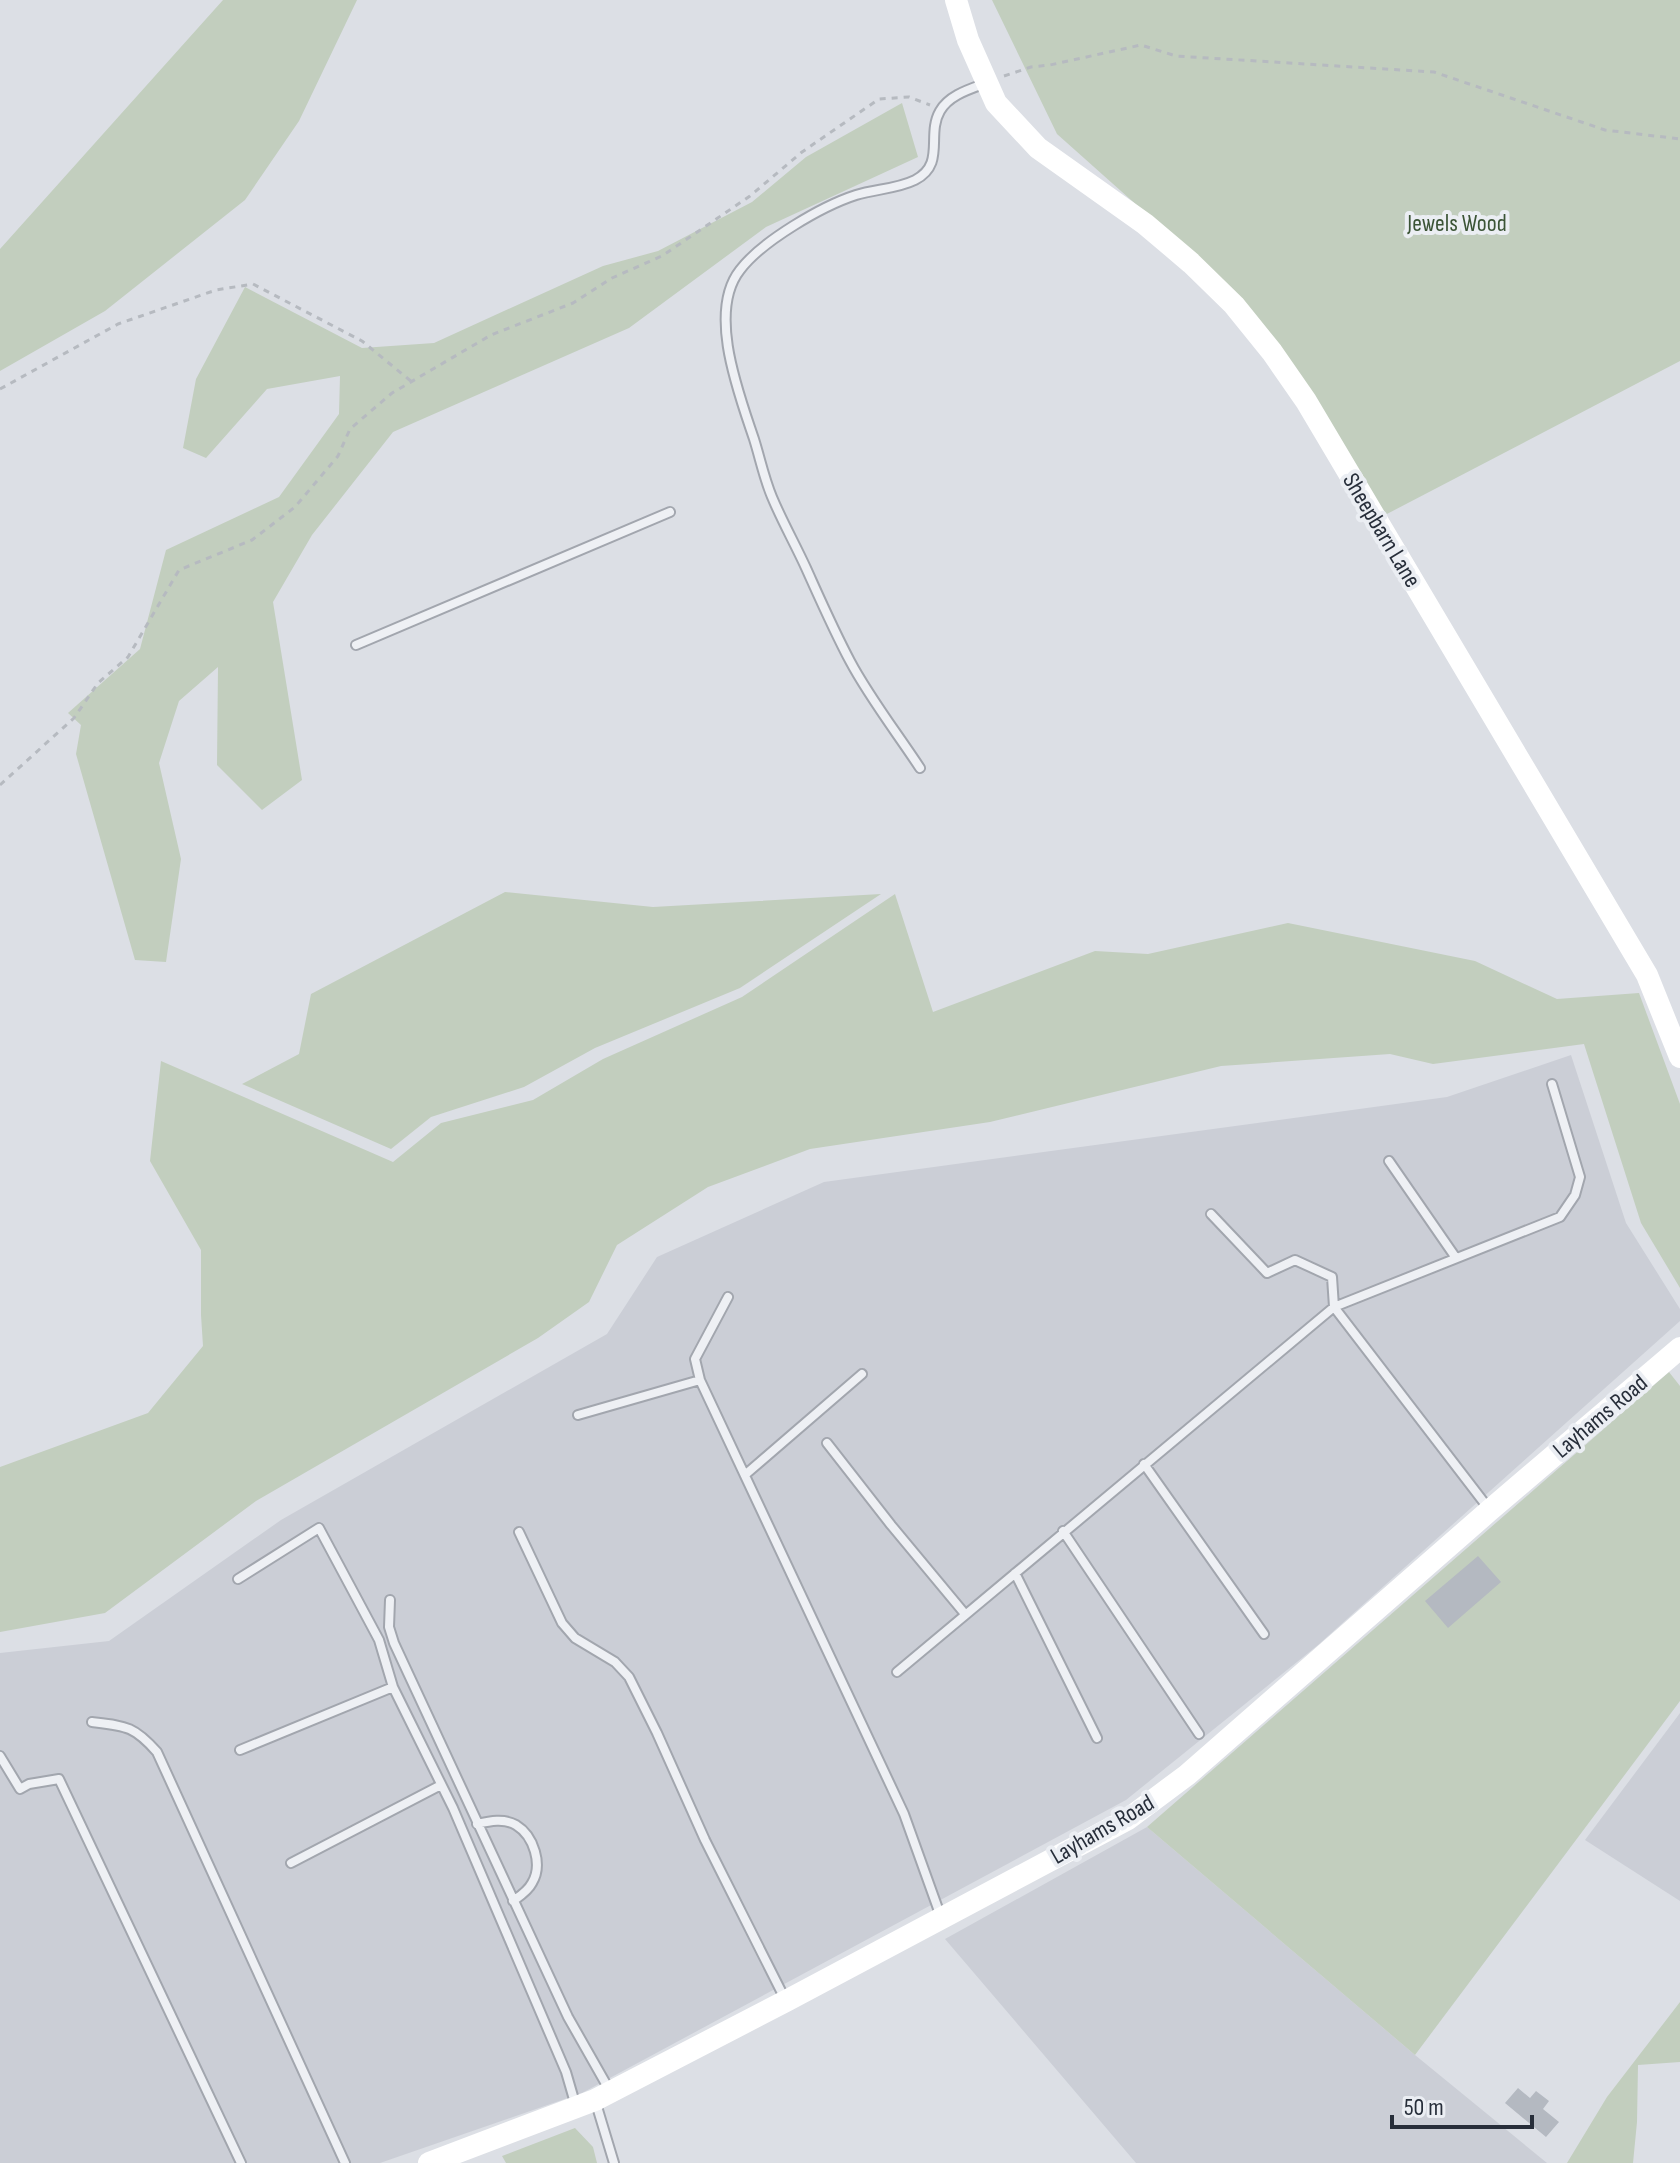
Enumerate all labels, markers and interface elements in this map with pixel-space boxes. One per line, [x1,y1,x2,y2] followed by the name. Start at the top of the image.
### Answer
[1406,209,1507,238] park label: Jewels Wood
[1336,468,1427,593] street label: Sheepbarn Lane
[1547,1368,1654,1464] street label: Layhams Road
[1045,1788,1159,1871] street label: Layhams Road
[1392,2079,1532,2129] scale bar
[1404,2093,1444,2122] text: 50 m

